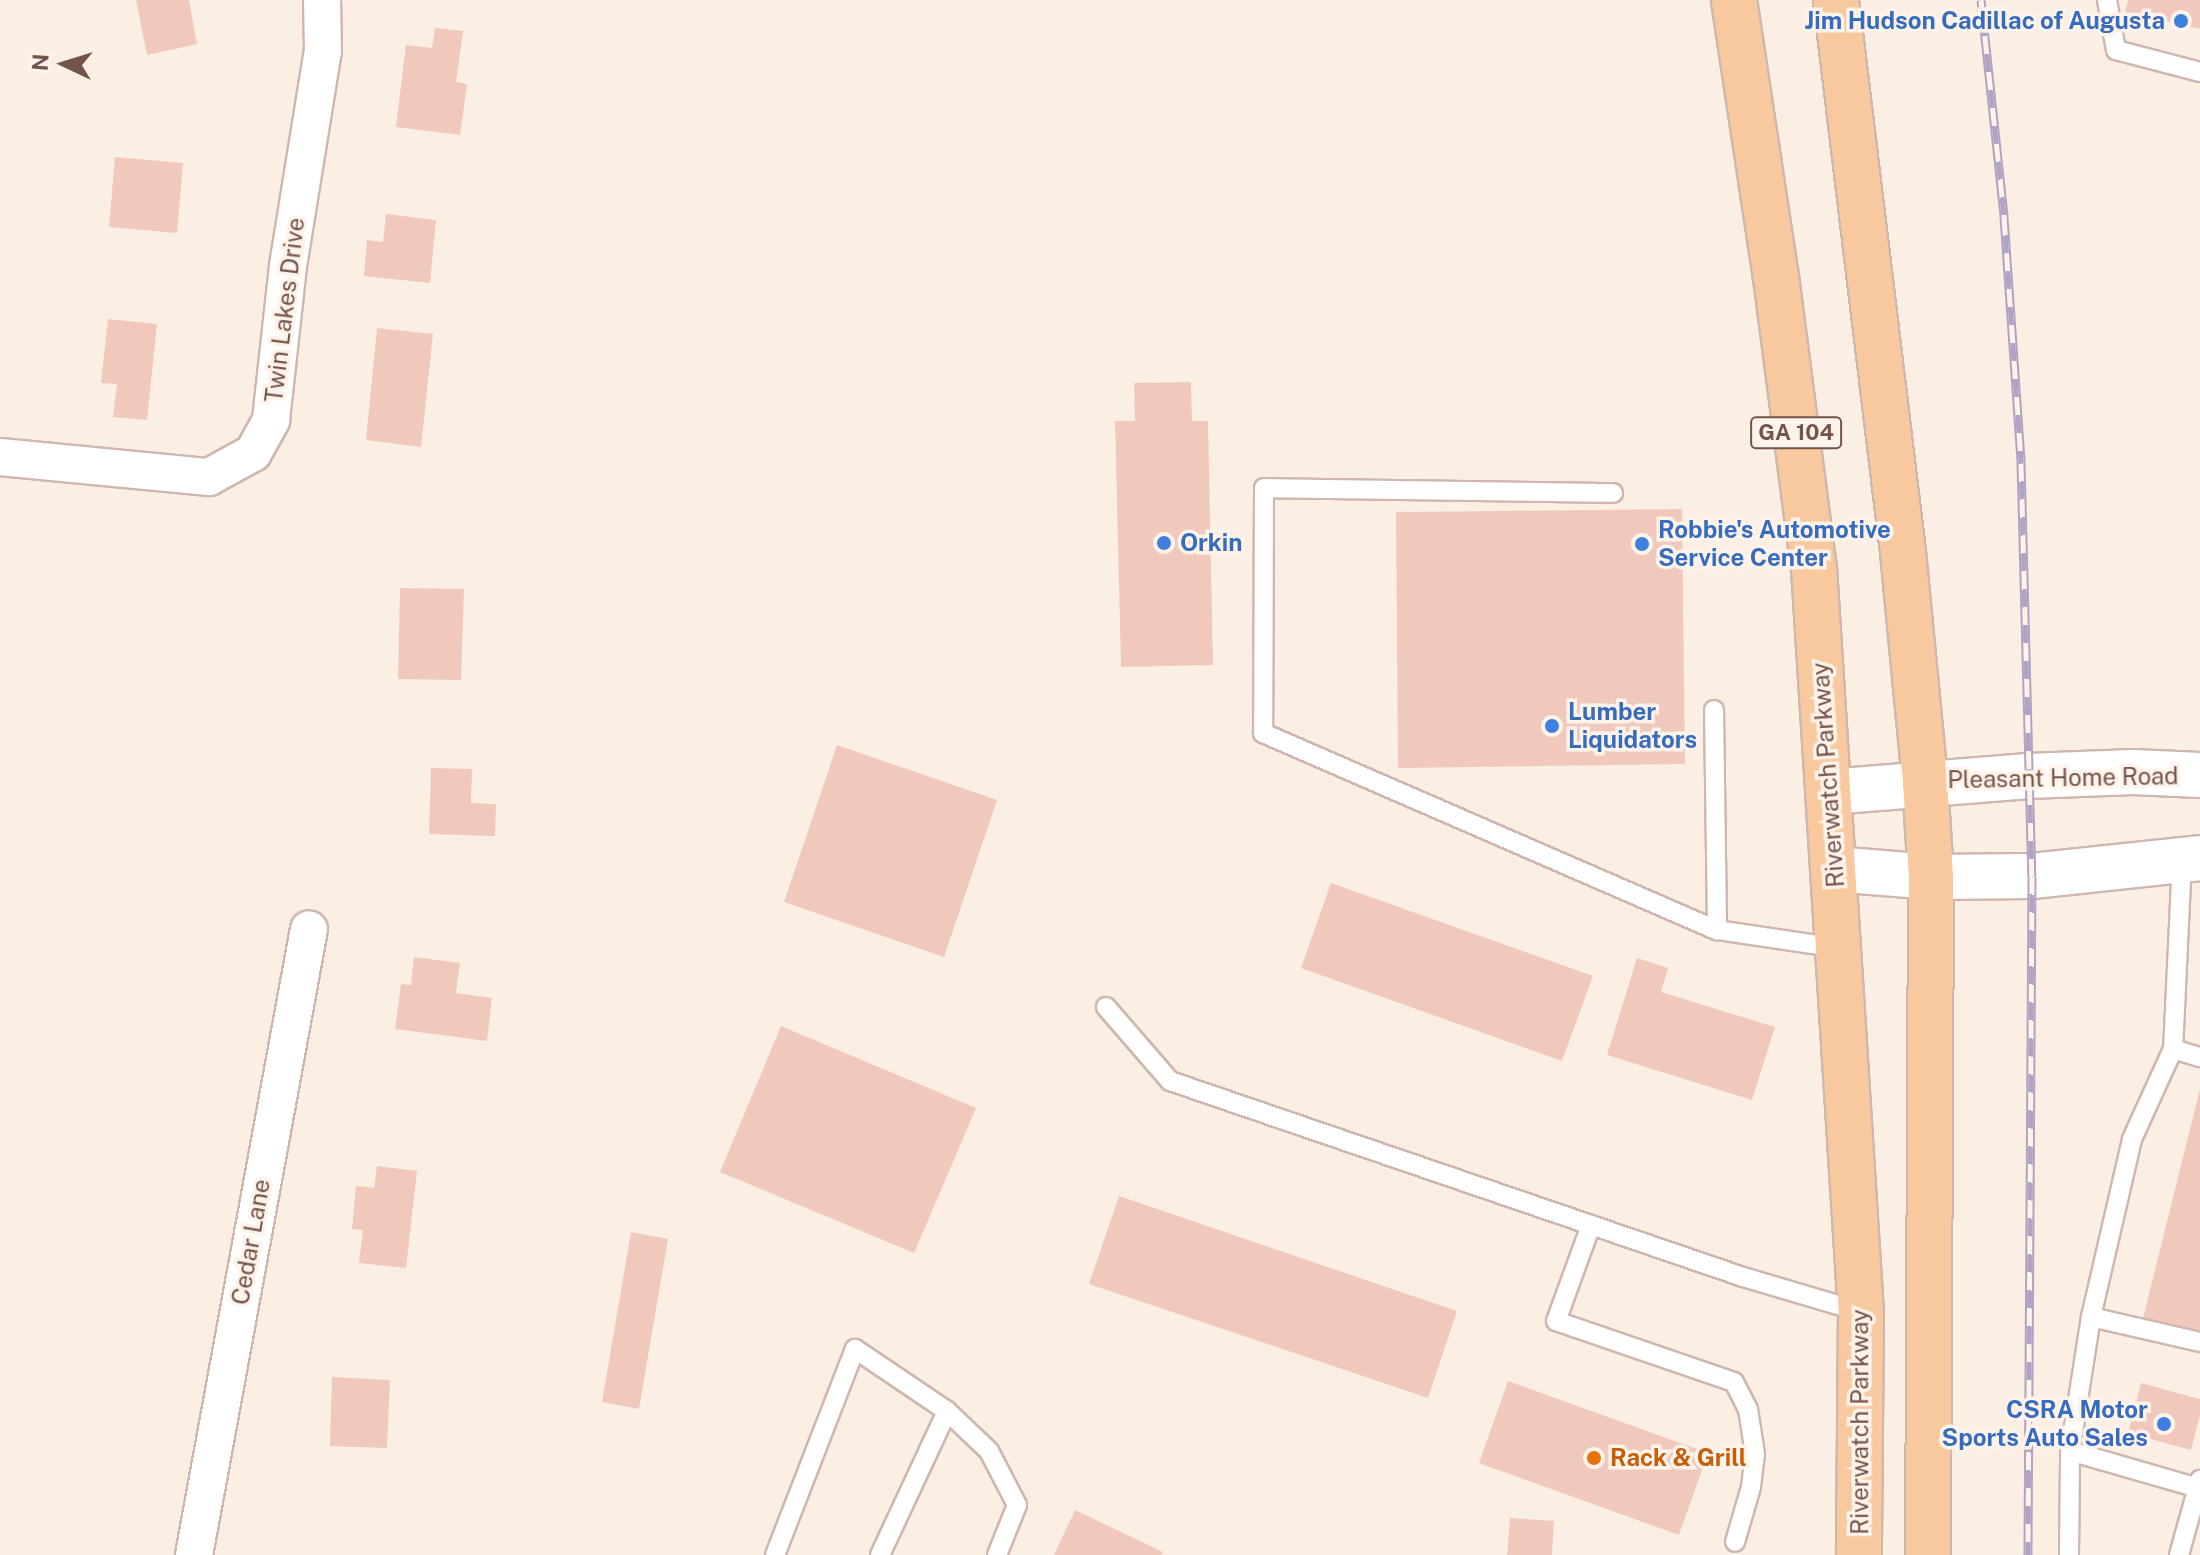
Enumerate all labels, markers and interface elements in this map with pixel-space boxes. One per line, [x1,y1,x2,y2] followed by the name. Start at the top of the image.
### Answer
[1804,7,2165,35] place label: Jim Hudson Cadillac of Augusta
[2172,12,2190,30] marker: Jim Hudson Cadillac of Augusta
[24,24,104,104] north arrow
[26,53,54,72] text: N
[259,216,311,404] street label: Twin Lakes Drive
[1750,415,1842,451] road number: GA 104
[1658,516,1891,572] place label: Robbie's Automotive Service Center
[1180,529,1242,557] place label: Orkin
[1155,534,1173,552] marker: Orkin
[1633,535,1651,553] marker: Robbie's Automotive Service Center
[1806,661,1850,889] street label: Riverwatch Parkway
[1568,698,1697,754] place label: Lumber Liquidators
[1543,717,1561,735] marker: Lumber Liquidators
[1947,762,2179,794] street label: Pleasant Home Road
[226,1177,276,1307] street label: Cedar Lane
[1846,1309,1874,1535] street label: Riverwatch Parkway
[1941,1396,2148,1452] place label: CSRA Motor Sports Auto Sales
[2155,1415,2173,1433] marker: CSRA Motor Sports Auto Sales
[1610,1444,1747,1472] place label: Rack & Grill
[1585,1449,1603,1467] marker: Rack & Grill

